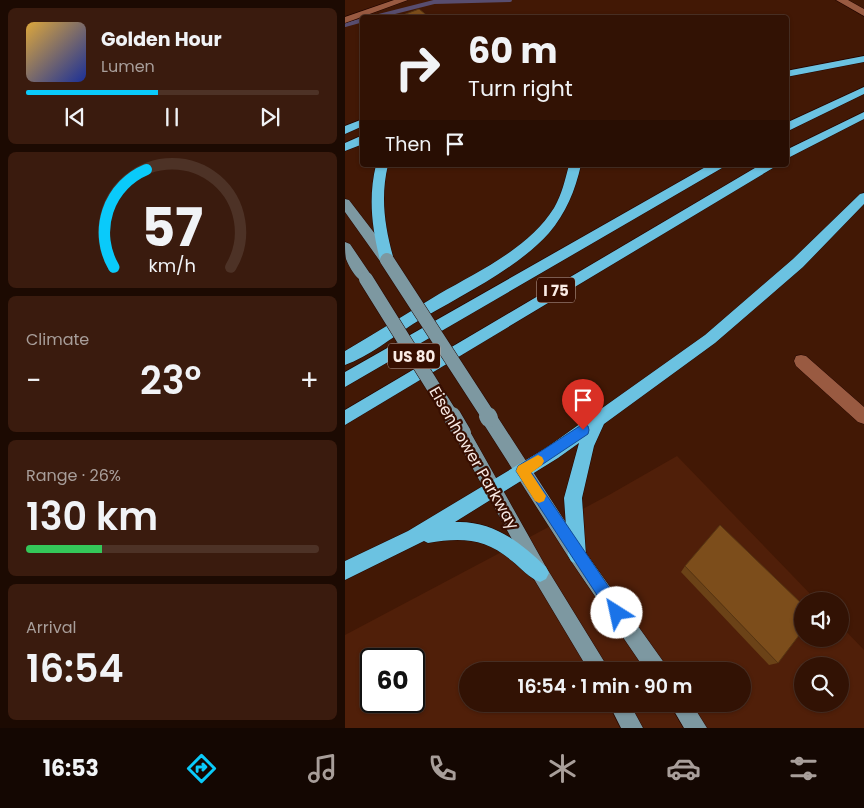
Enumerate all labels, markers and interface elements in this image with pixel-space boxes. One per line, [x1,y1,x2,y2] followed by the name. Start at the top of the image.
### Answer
[101,26,222,53] text: Golden Hour
[468,26,558,75] text: 60 m
[385,35,450,100] icon: right
[101,55,155,78] text: Lumen
[468,73,573,104] text: Turn right
[61,103,89,131] icon: previous
[158,103,186,131] icon: pause
[256,103,284,131] icon: next
[441,130,469,158] icon: arrive
[385,131,431,158] text: Then
[142,191,203,264] text: 57
[149,253,196,278] text: km/h
[537,278,575,302] road number: I 75
[26,328,89,351] text: Climate
[388,344,440,368] road number: US 80
[140,354,201,407] text: 23°
[26,361,41,400] text: −
[300,361,319,400] text: +
[562,379,604,430] pin
[424,382,524,534] street label: Eisenhower Parkway
[569,386,597,414] icon: arrive
[26,464,121,487] text: Range · 26%
[26,490,158,543] text: 130 km
[590,586,642,638] position arrow
[794,592,849,712] map controls
[794,592,849,647] button: sound
[26,616,76,639] text: Arrival
[26,642,124,695] text: 16:54
[360,648,425,713] speed limit sign: 60
[794,657,849,712] button: search
[518,673,692,700] text: 16:54 · 1 min · 90 m
[184,751,219,786] icon: directions
[305,751,340,786] icon: music
[425,751,460,786] icon: phone
[545,751,580,786] icon: climate
[666,751,701,786] icon: car
[786,751,821,786] icon: filters
[43,753,99,784] text: 16:53

